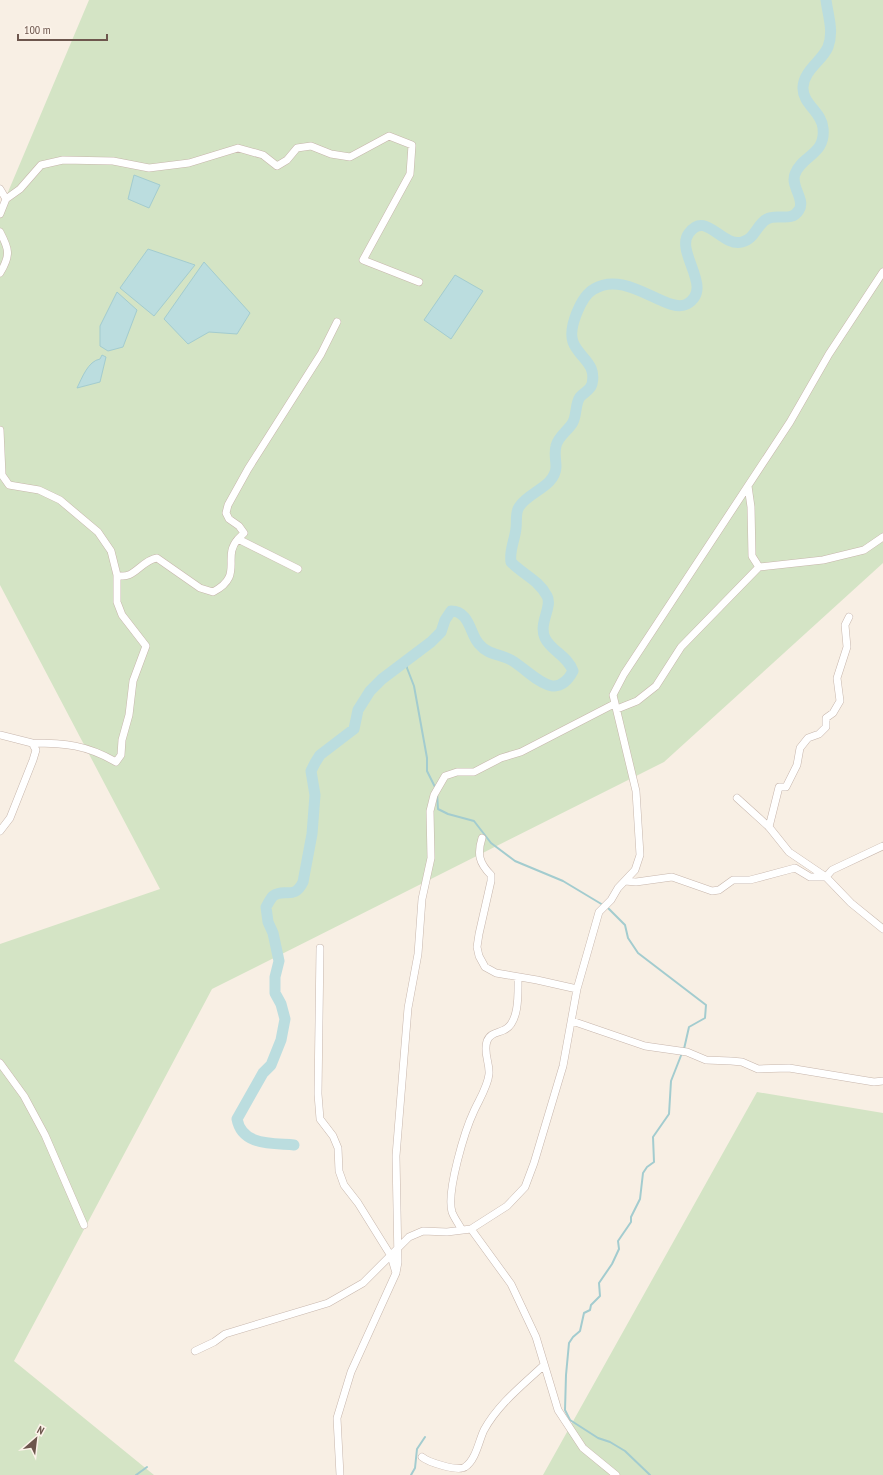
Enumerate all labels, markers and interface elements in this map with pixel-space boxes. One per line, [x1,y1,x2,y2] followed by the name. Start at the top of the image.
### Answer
[18,16,107,42] scale bar
[24,22,51,37] text: 100 m
[16,1419,56,1459] north arrow
[35,1423,47,1438] text: N

